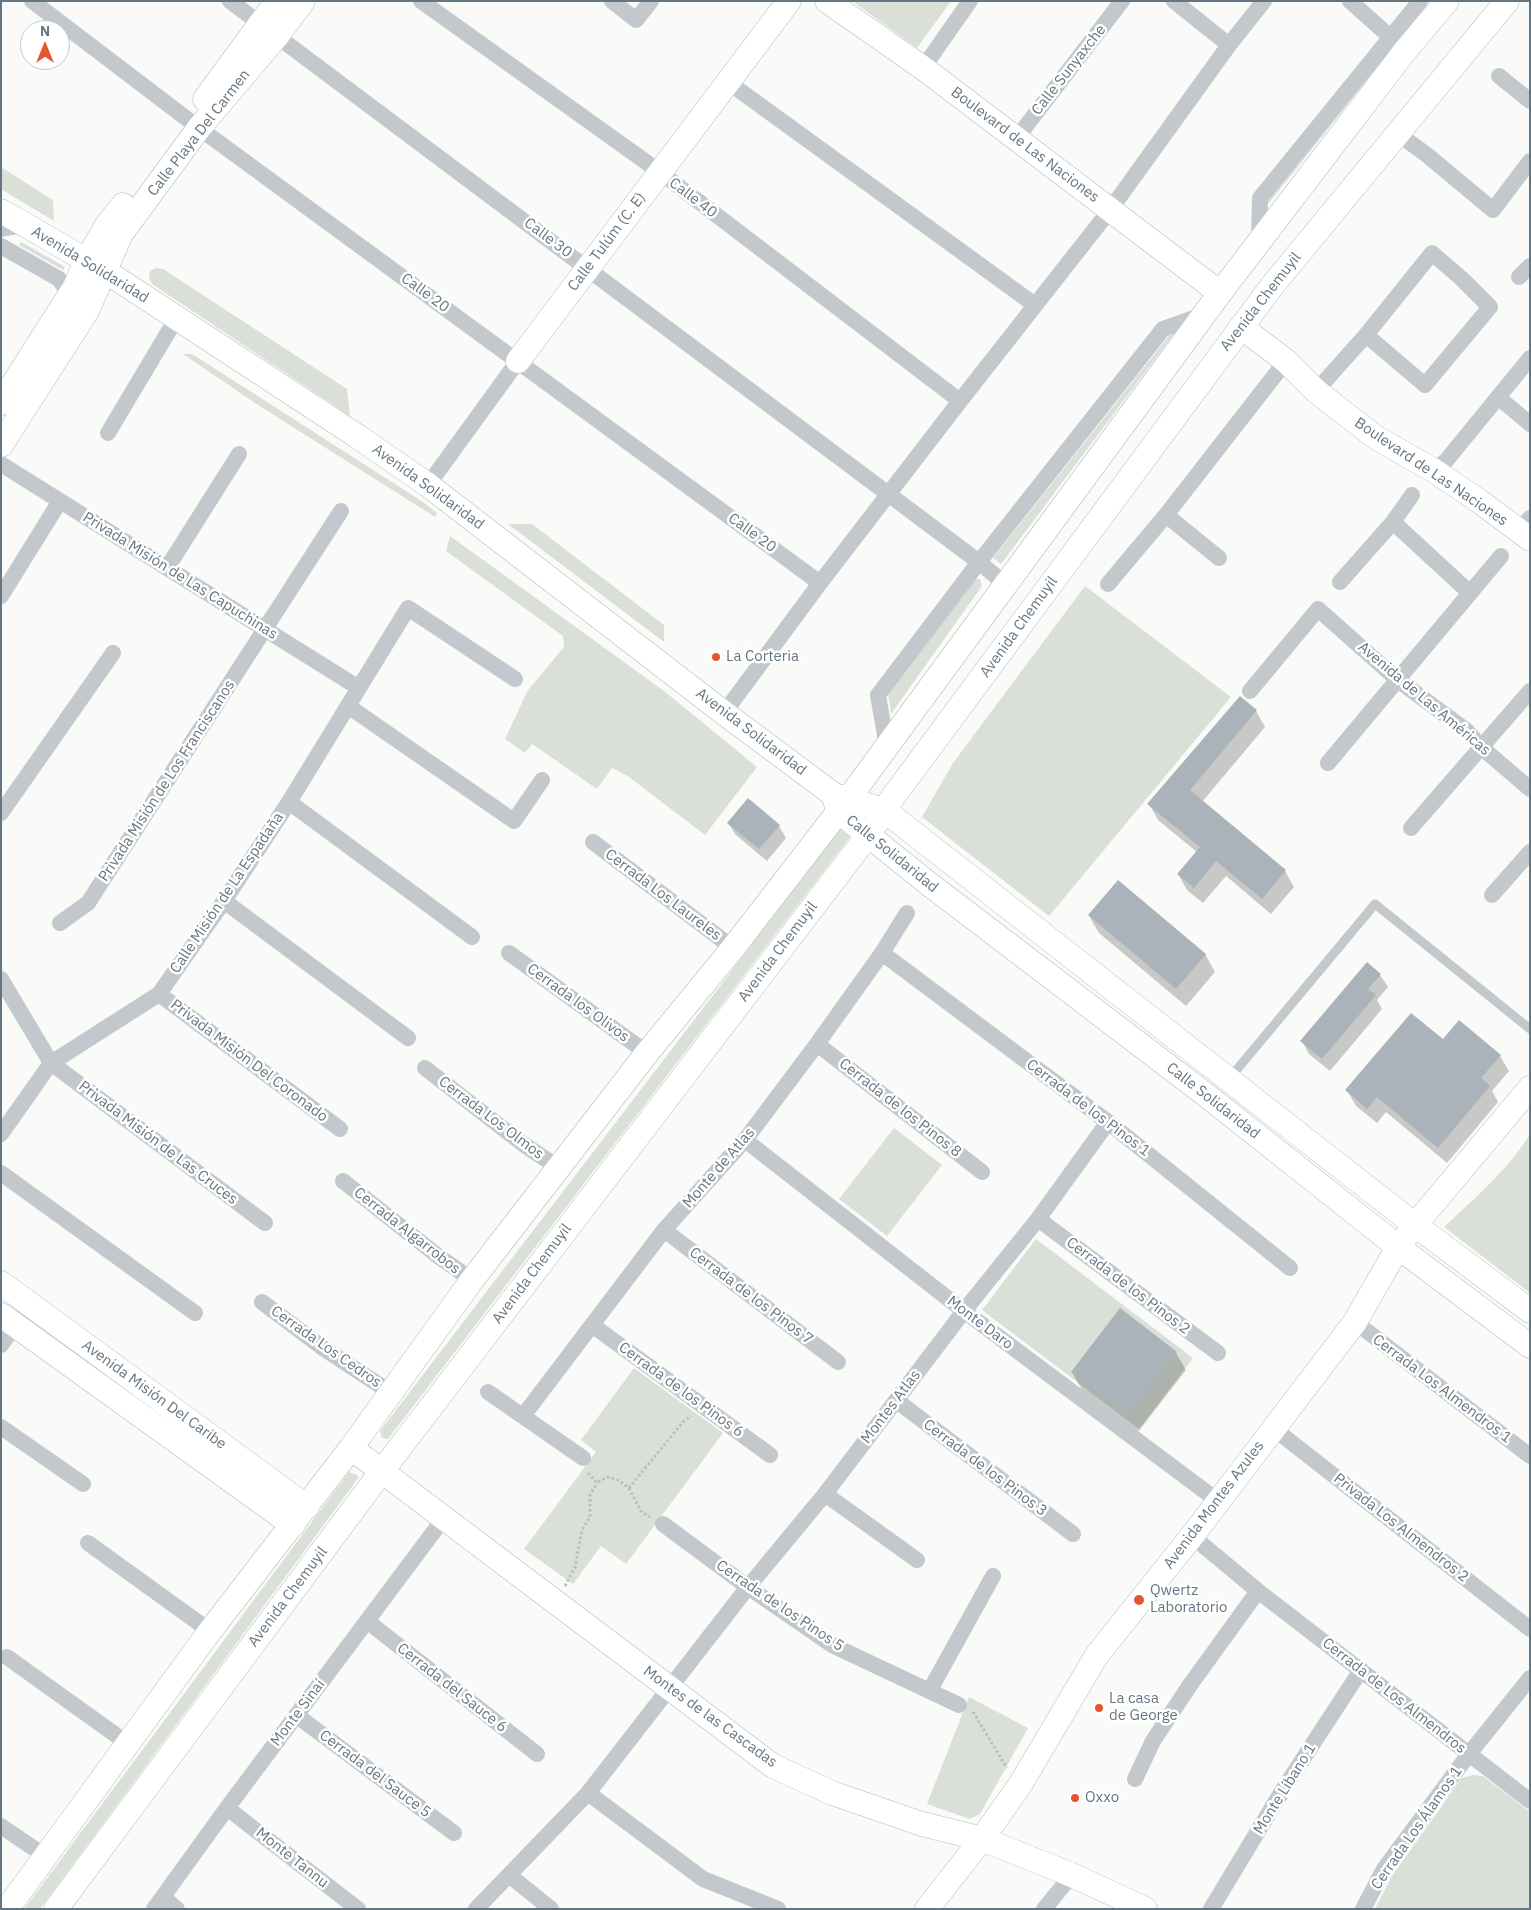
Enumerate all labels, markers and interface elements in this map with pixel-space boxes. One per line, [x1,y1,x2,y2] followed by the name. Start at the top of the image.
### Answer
[20,20,70,70] north arrow
[1028,21,1110,119] street label: Calle Sunyaxche
[40,22,50,40] text: N
[144,66,254,200] street label: Calle Playa Del Carmen
[947,83,1103,207] street label: Boulevard de Las Naciones
[666,174,720,222] street label: Calle 40
[564,189,650,295] street label: Calle Tulúm (C. E)
[521,214,575,262] street label: Calle 30
[28,223,152,307] street label: Avenida Solidaridad
[1217,249,1305,355] street label: Avenida Chemuyil
[397,270,453,316] street label: Calle 20
[1351,414,1511,530] street label: Boulevard de Las Naciones
[369,440,487,534] street label: Avenida Solidaridad
[79,508,281,644] street label: Privada Misión de Las Capuchinas
[724,510,780,556] street label: Calle 20
[976,573,1062,681] street label: Avenida Chemuyil
[1354,638,1494,760] street label: Avenida de Las Américas
[726,648,799,666] place label: La Corteria
[710,651,722,663] marker: La Corteria
[95,677,239,885] street label: Privada Misión de Los Franciscanos
[692,685,810,779] street label: Avenida Solidaridad
[166,809,288,977] street label: Calle Misión de La Espadaña
[842,811,942,897] street label: Calle Solidaridad
[601,845,725,945] street label: Cerrada Los Laureles
[735,899,821,1005] street label: Avenida Chemuyil
[524,960,632,1046] street label: Cerrada los Olivos
[167,996,331,1126] street label: Privada Misión Del Coronado
[835,1055,965,1161] street label: Cerrada de los Pinos 8
[1023,1056,1153,1160] street label: Cerrada de los Pinos 1
[1163,1059,1263,1143] street label: Calle Solidaridad
[435,1073,547,1163] street label: Cerrada Los Olmos
[75,1077,241,1209] street label: Privada Misión de Las Cruces
[679,1124,759,1212] street label: Monte de Atlas
[350,1184,464,1278] street label: Cerrada Algarrobos
[489,1221,575,1327] street label: Avenida Chemuyil
[1063,1234,1193,1338] street label: Cerrada de los Pinos 2
[686,1244,816,1348] street label: Cerrada de los Pinos 7
[943,1292,1017,1354] street label: Monte Daro
[267,1302,385,1392] street label: Cerrada Los Cedros
[1369,1331,1515,1447] street label: Cerrada Los Almendros 1
[78,1337,230,1453] street label: Avenida Misión Del Caribe
[615,1339,747,1441] street label: Cerrada de los Pinos 6
[857,1367,925,1447] street label: Montes Atlas
[920,1416,1050,1520] street label: Cerrada de los Pinos 3
[1160,1437,1268,1573] street label: Avenida Montes Azules
[1330,1470,1472,1586] street label: Privada Los Almendros 2
[245,1544,331,1650] street label: Avenida Chemuyil
[713,1557,847,1655] street label: Cerrada de los Pinos 5
[1150,1582,1227,1617] place label: Qwertz Laboratorio
[1132,1593,1146,1607] marker: Qwertz Laboratorio
[1319,1634,1469,1758] street label: Cerrada de Los Almendros
[393,1639,511,1737] street label: Cerrada del Sauce 6
[640,1662,780,1772] street label: Montes de las Cascadas
[267,1676,329,1750] street label: Monte Sinaí
[1109,1690,1178,1725] place label: La casa de George
[1093,1702,1105,1714] marker: La casa de George
[316,1726,434,1822] street label: Cerrada del Sauce 5
[1250,1740,1320,1838] street label: Monte Líbano 1
[1368,1763,1466,1893] street label: Cerrada Los Álamos 1
[1085,1789,1119,1807] place label: Oxxo
[1069,1792,1081,1804] marker: Oxxo
[252,1824,332,1892] street label: Monte Tannu

